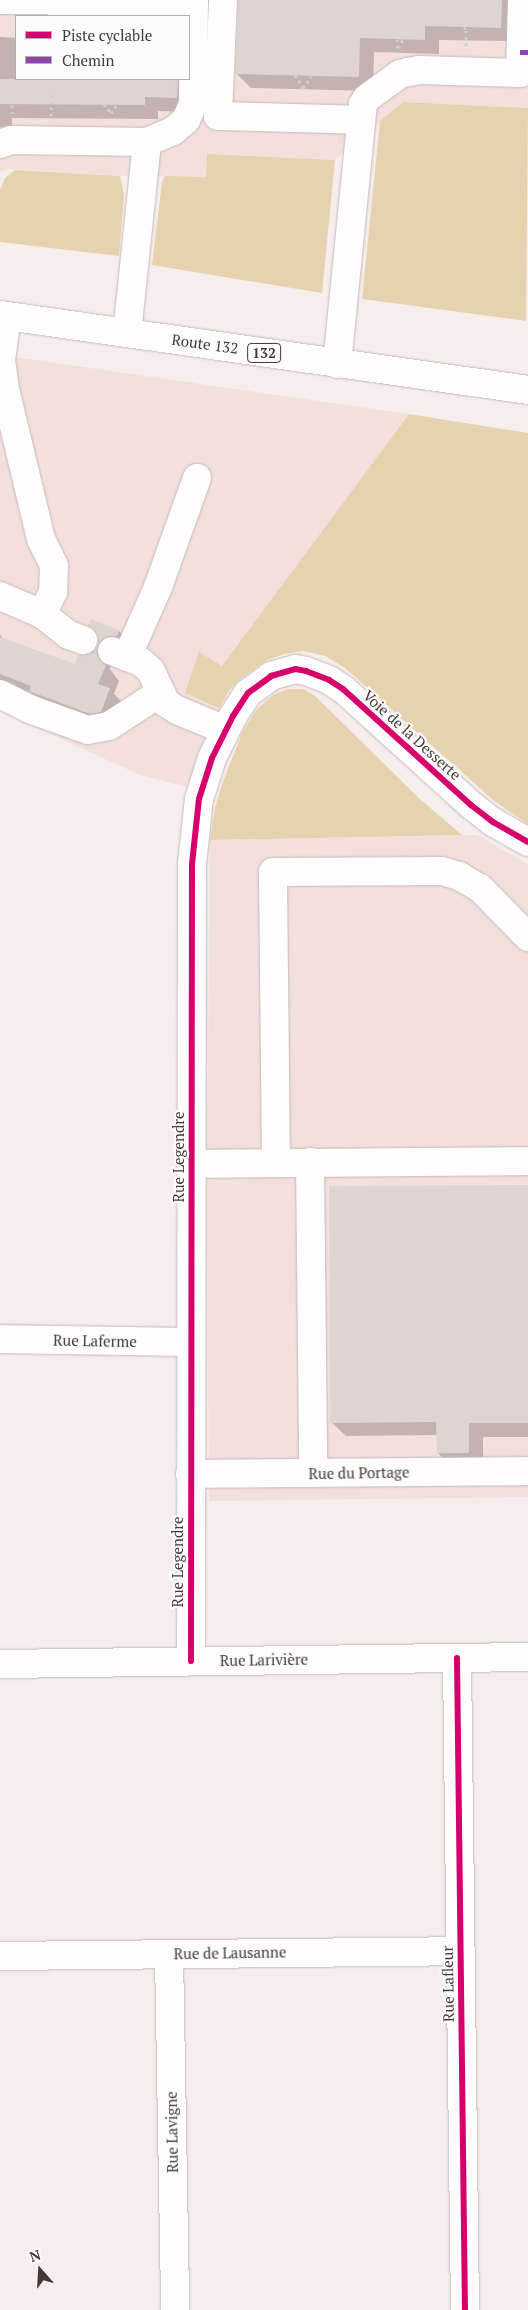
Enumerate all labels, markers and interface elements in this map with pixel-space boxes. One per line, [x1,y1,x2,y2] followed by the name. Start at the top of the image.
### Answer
[15,15,190,80] legend
[62,25,152,45] text: Piste cyclable
[62,50,114,70] text: Chemin
[171,330,239,358] street label: Route 132
[246,342,282,364] road number: 132
[359,686,465,784] street label: Voie de la Desserte
[170,1111,188,1203] street label: Rue Legendre
[53,1331,137,1351] street label: Rue Laferme
[308,1463,410,1483] street label: Rue du Portage
[169,1516,187,1608] street label: Rue Legendre
[220,1650,308,1670] street label: Rue Larivière
[173,1943,287,1963] street label: Rue de Lausanne
[438,1946,458,2022] street label: Rue Lafleur
[162,2091,182,2173] street label: Rue Lavigne
[15,2245,65,2295] north arrow
[27,2245,43,2266] text: N

